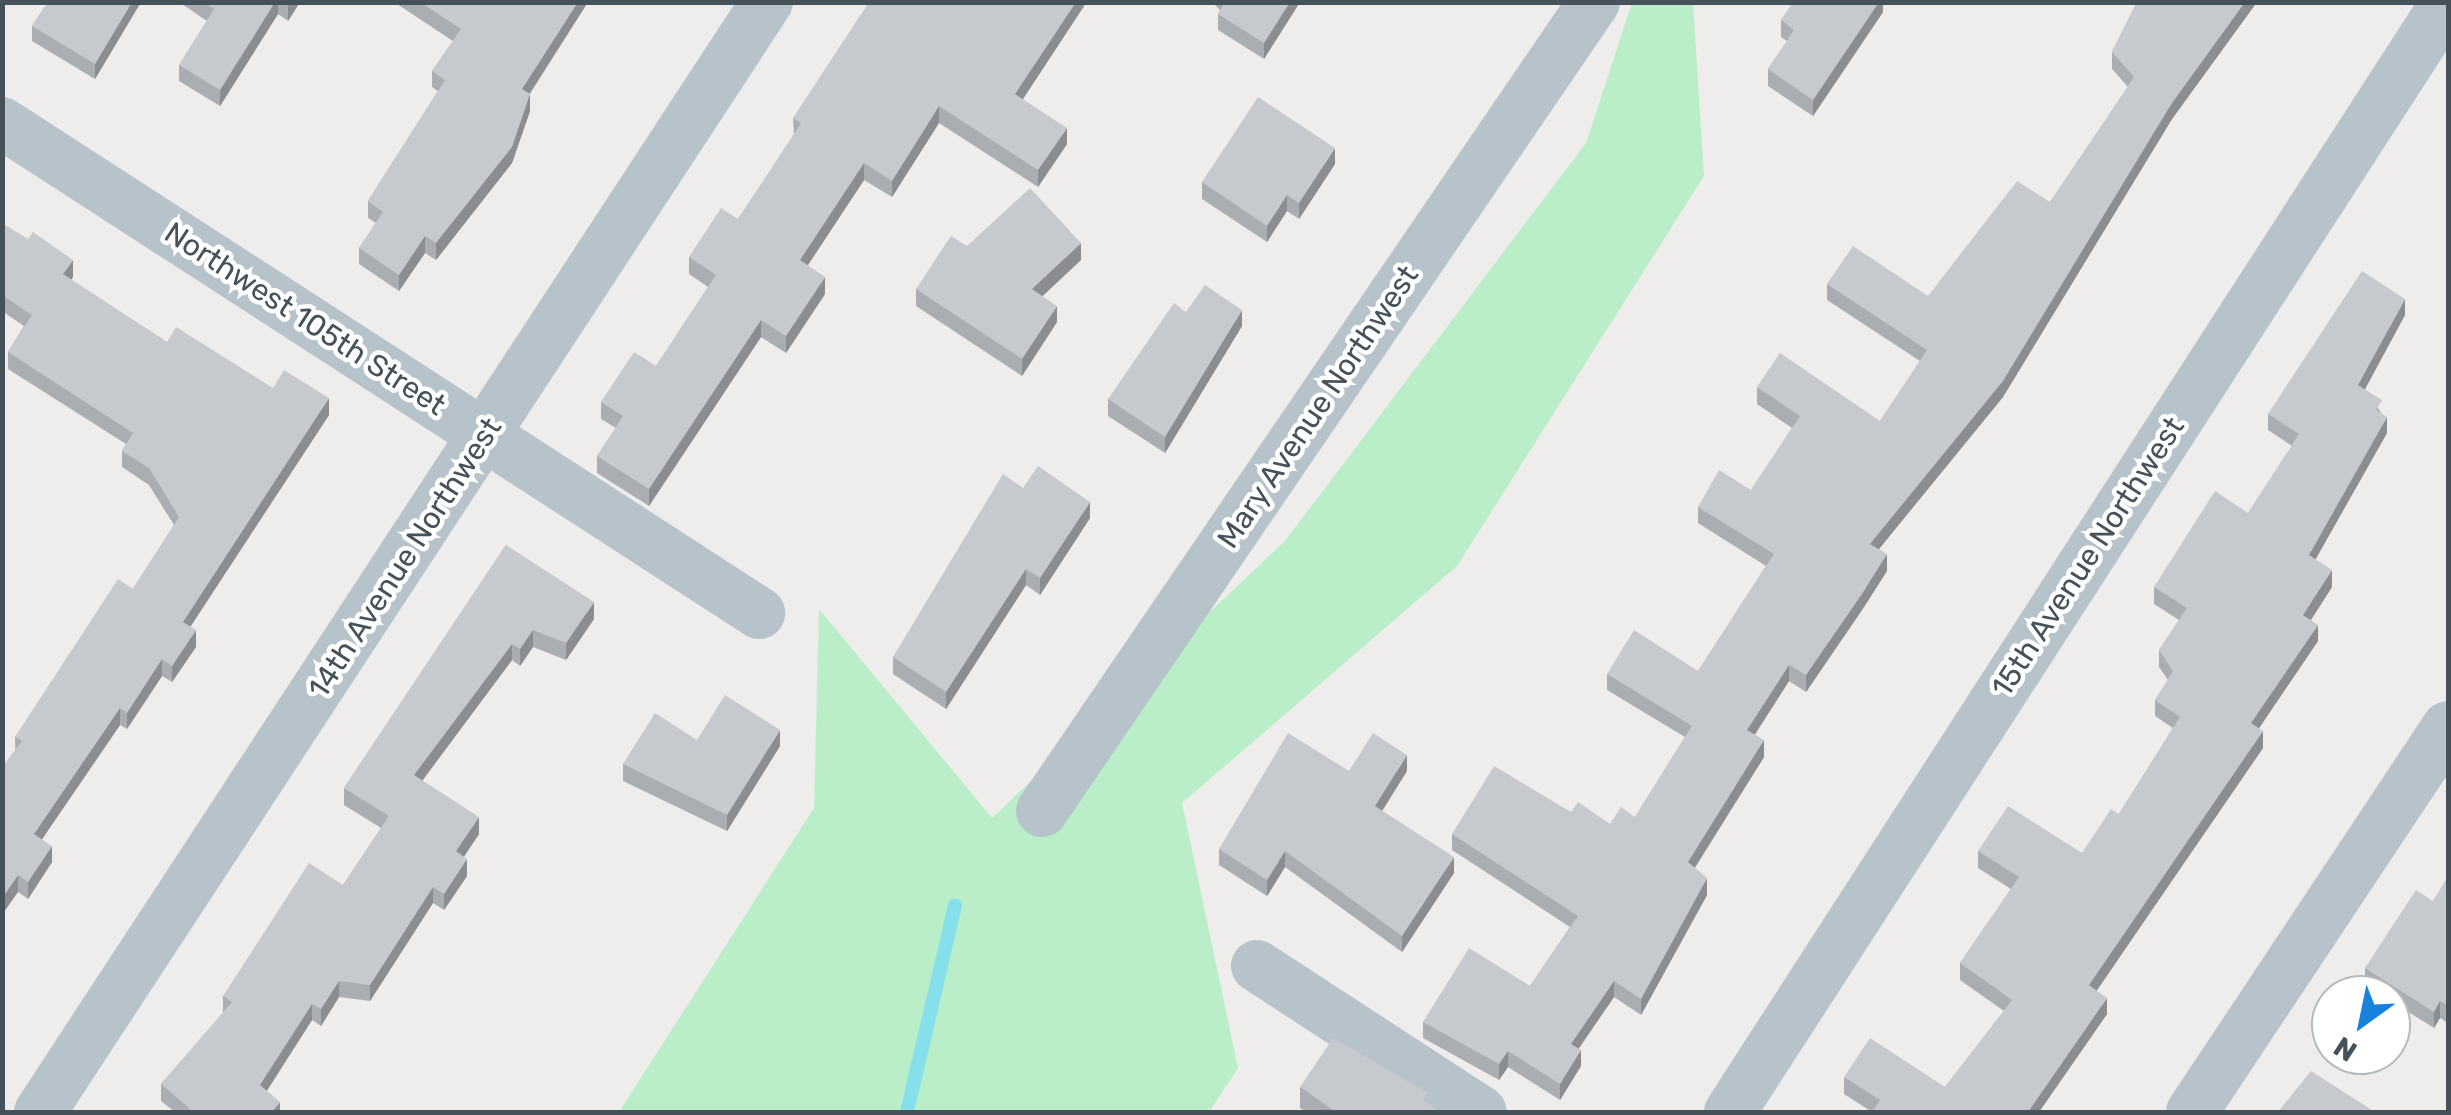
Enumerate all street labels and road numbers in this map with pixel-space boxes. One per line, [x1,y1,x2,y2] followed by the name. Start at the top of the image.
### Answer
[158,215,452,423] street label: Northwest 105th Street
[1209,258,1427,556] street label: Mary Avenue Northwest
[1984,410,2192,704] street label: 15th Avenue Northwest
[301,411,509,705] street label: 14th Avenue Northwest

